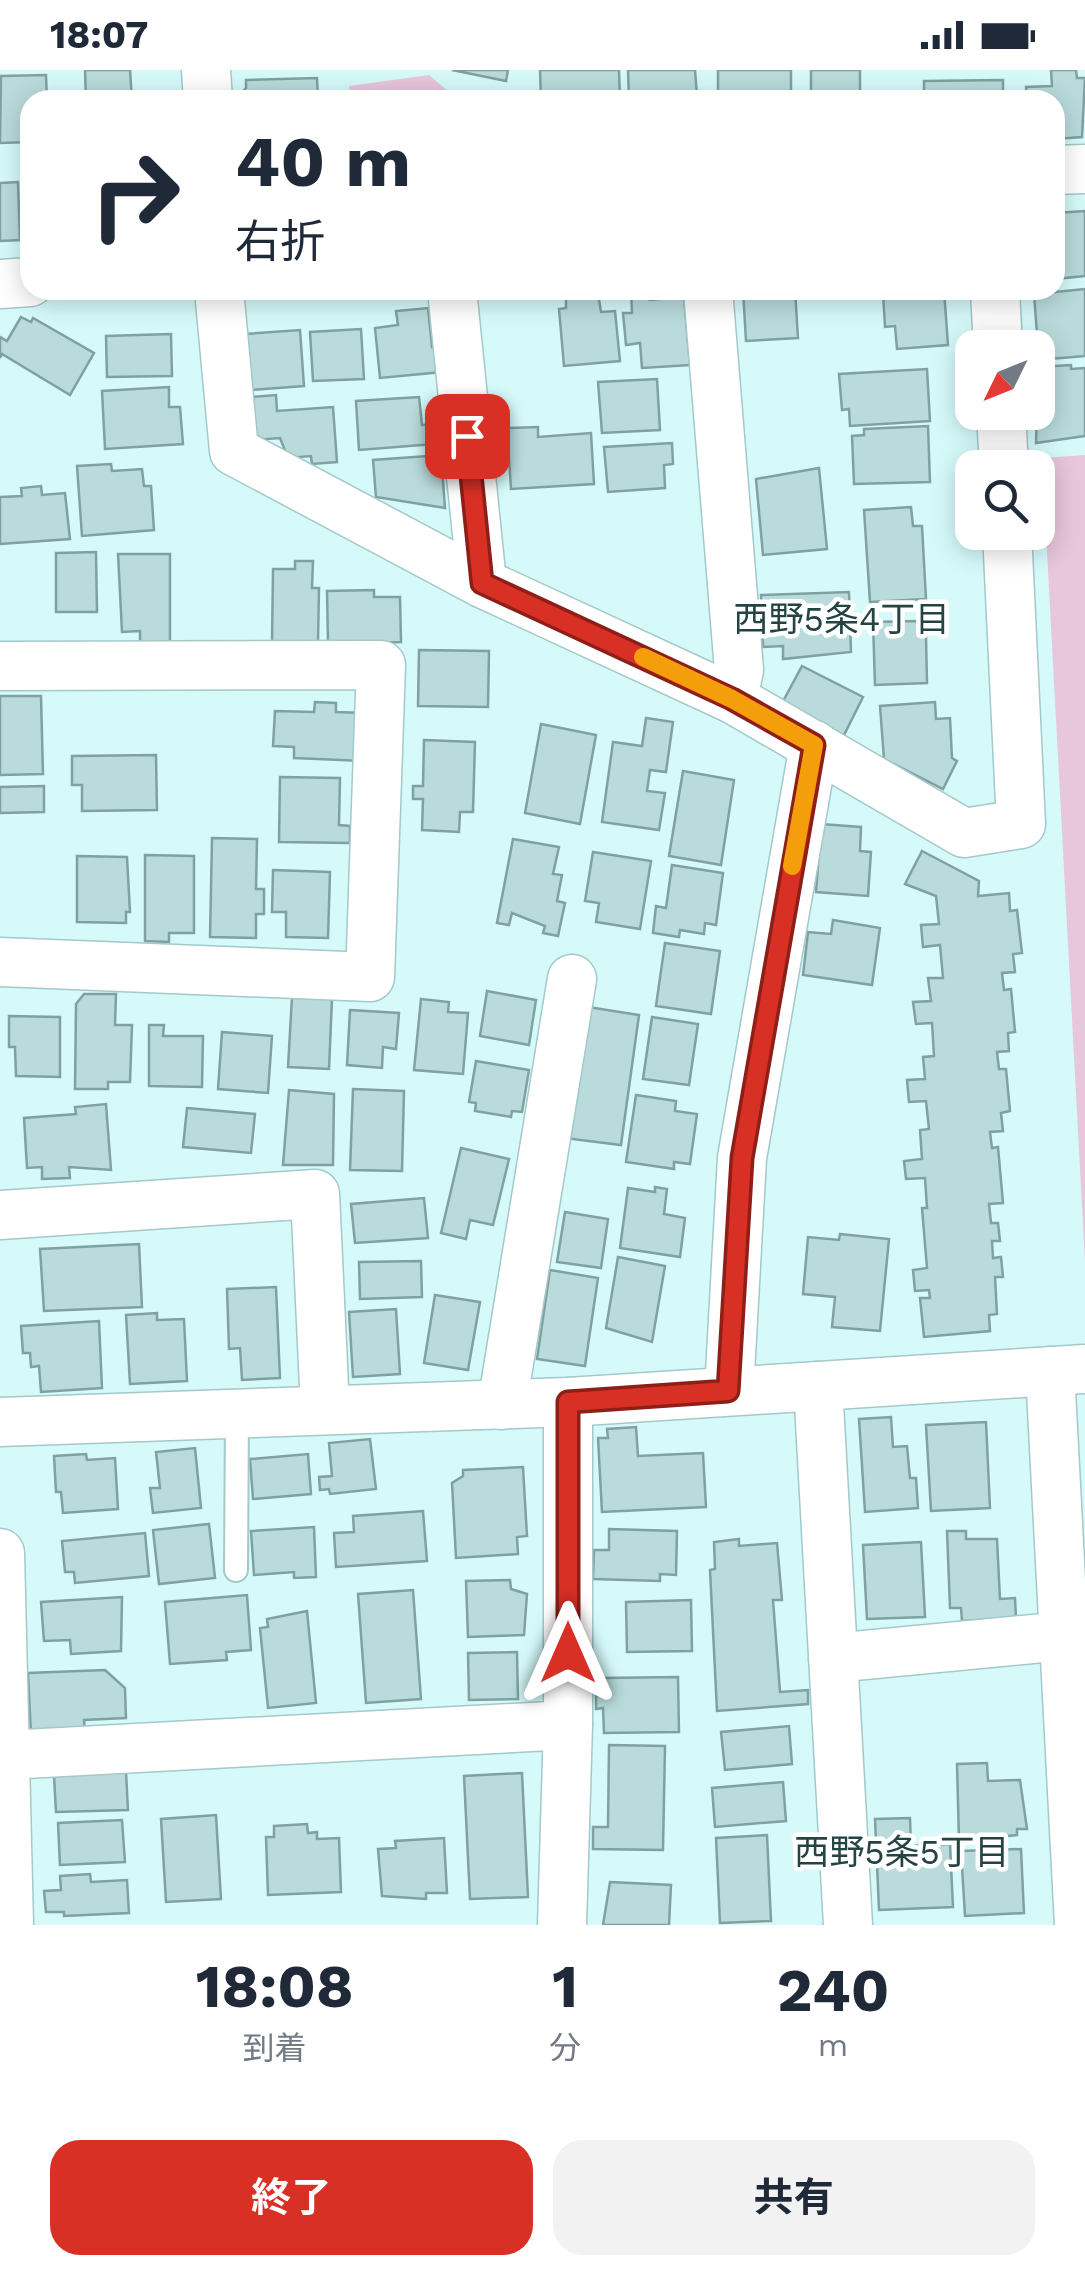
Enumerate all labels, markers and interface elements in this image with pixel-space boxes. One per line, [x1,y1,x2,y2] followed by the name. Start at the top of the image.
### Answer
[50,13,148,57] text: 18:07
[235,121,411,203] text: 40 m
[70,130,200,260] icon: right
[235,215,325,268] text: 右折
[955,330,1055,430] north arrow
[955,330,1055,550] map controls
[425,394,510,479] pin
[440,409,495,464] icon: arrive
[955,450,1055,550] button: search
[734,598,950,640] district label: 西野5条4丁目
[516,1601,620,1705] position arrow
[794,1831,1010,1873] district label: 西野5条5丁目
[196,1951,354,2022] text: 18:08
[552,1951,578,2022] text: 1
[777,1955,889,2026] text: 240
[818,2026,848,2064] text: m
[243,2029,307,2067] text: 到着
[549,2029,581,2067] text: 分
[50,2140,533,2255] button: 終了
[553,2140,1035,2255] button: 共有

